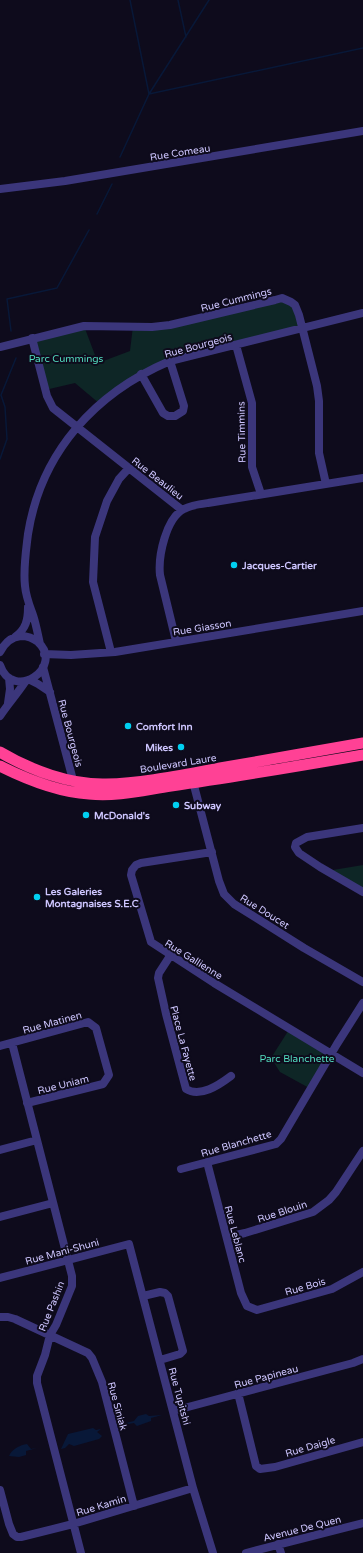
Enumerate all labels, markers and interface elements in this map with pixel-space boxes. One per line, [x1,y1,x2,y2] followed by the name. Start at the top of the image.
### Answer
[149,142,211,164] street label: Rue Comeau
[200,285,273,315] street label: Rue Cummings
[163,331,234,361] street label: Rue Bourgeois
[29,353,104,365] park label: Parc Cummings
[235,401,249,463] street label: Rue Timmins
[129,455,186,503] street label: Rue Beaulieu
[229,560,239,570] marker: Jacques-Cartier
[241,560,317,572] place label: Jacques-Cartier
[172,617,232,639] street label: Rue Giasson
[55,698,85,769] street label: Rue Bourgeois
[123,721,133,731] marker: Comfort Inn
[136,721,193,733] place label: Comfort Inn
[145,742,173,754] place label: Mikes
[176,742,186,752] marker: Mikes
[139,752,218,776] street label: Boulevard Laure
[171,800,181,810] marker: Subway
[184,800,222,812] place label: Subway
[81,810,91,820] marker: McDonald's
[94,810,150,822] place label: McDonald's
[45,886,139,910] place label: Les Galeries Montagnaises S.E.C
[32,892,42,902] marker: Les Galeries Montagnaises S.E.C
[238,892,291,932] street label: Rue Doucet
[162,937,225,983] street label: Rue Gallienne
[167,1004,199,1082] street label: Place La Fayette
[21,1009,83,1037] street label: Rue Matinen
[259,1053,335,1065] park label: Parc Blanchette
[36,1073,90,1097] street label: Rue Uniam
[200,1128,273,1160] street label: Rue Blanchette
[256,1198,309,1226] street label: Rue Blouin
[222,1204,248,1264] street label: Rue Leblanc
[24,1236,101,1268] street label: Rue Mani-Shuni
[284,1275,327,1298] street label: Rue Bois
[36,1280,67,1333] street label: Rue Pashin
[233,1363,300,1391] street label: Rue Papineau
[166,1366,192,1426] street label: Rue Tupitshi
[105,1381,129,1432] street label: Rue Siniak
[284,1434,337,1460] street label: Rue Daigle
[75,1493,128,1519] street label: Rue Kamin
[262,1513,342,1544] street label: Avenue De Quen

